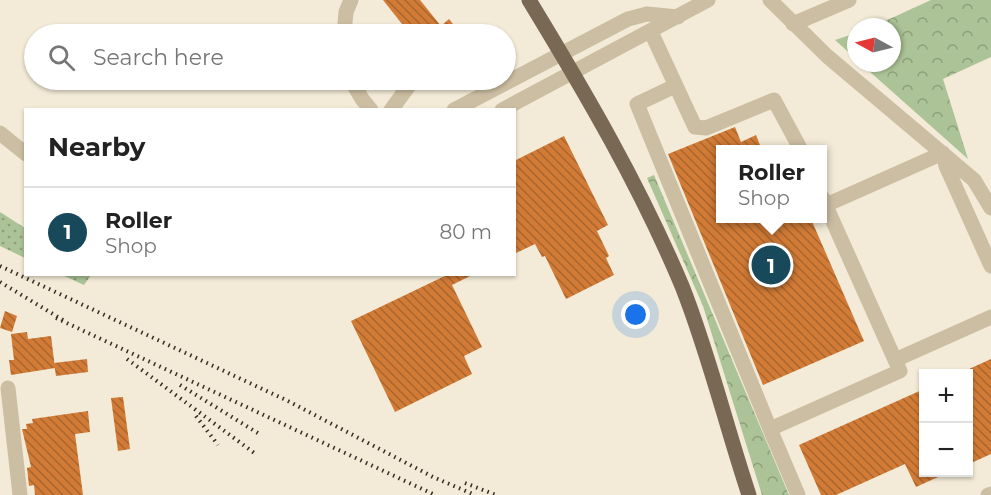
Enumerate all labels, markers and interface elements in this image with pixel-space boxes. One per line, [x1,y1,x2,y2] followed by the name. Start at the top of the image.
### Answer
[847,18,901,72] north arrow
[24,24,516,90] search box
[45,41,78,74] icon: search
[93,44,224,71] text: Search here
[48,131,145,163] text: Nearby
[716,145,827,223] popup
[738,159,805,186] text: Roller
[738,186,790,210] text: Shop
[105,207,172,234] text: Roller
[64,220,71,244] text: 1
[440,220,492,244] text: 80 m
[105,234,157,258] text: Shop
[752,242,790,288] pin: 1
[621,300,650,329] your location
[919,369,973,477] map controls
[919,369,973,423] button: +
[919,423,973,477] button: −

